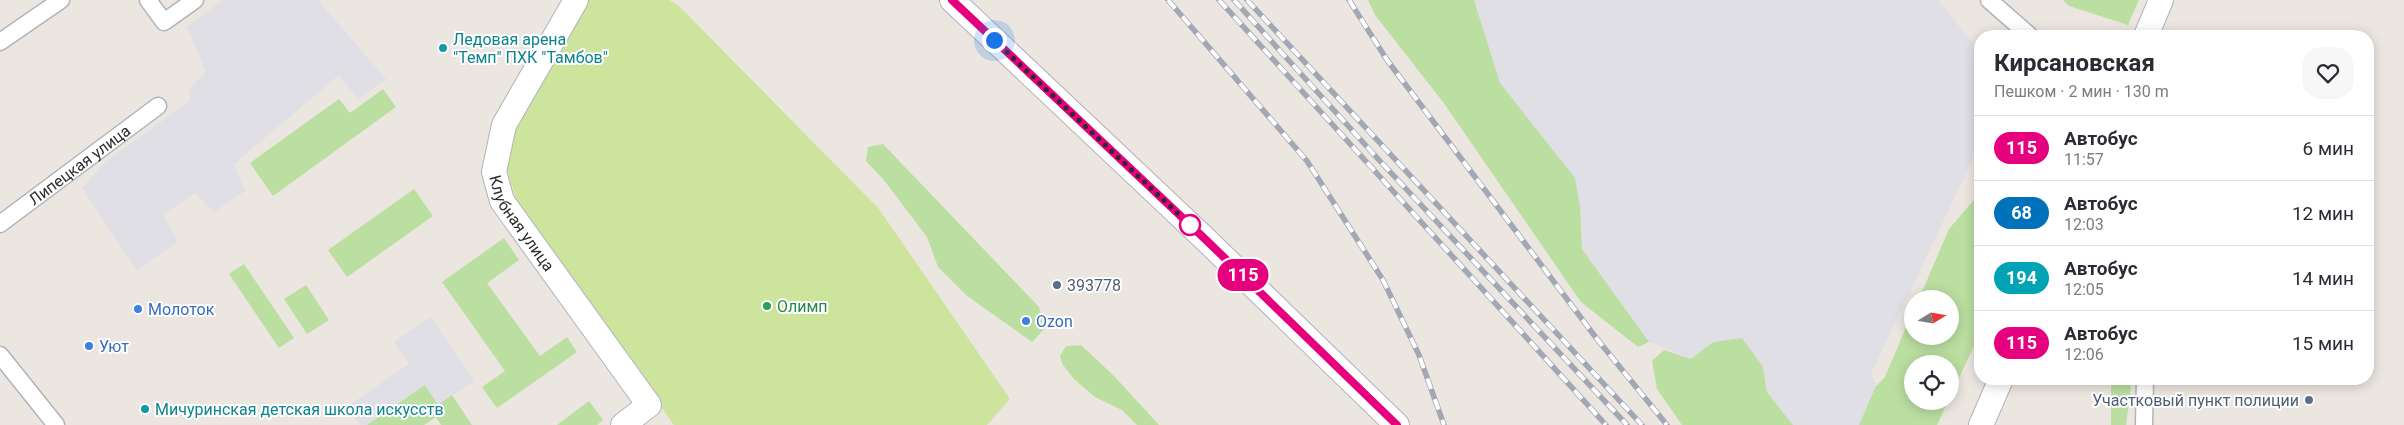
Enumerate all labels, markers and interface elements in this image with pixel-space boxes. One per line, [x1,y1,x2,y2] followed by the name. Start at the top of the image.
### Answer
[982,28,1007,53] your location
[453,30,608,67] place label: Ледовая арена "Темп" ПХК "Тамбов"
[437,42,449,54] marker: Ледовая арена "Темп" ПХК "Тамбов"
[2302,47,2354,99] button: heart
[1994,49,2155,77] text: Кирсановская
[1994,82,2169,101] text: Пешком · 2 мин · 130 m
[25,121,134,209] street label: Липецкая улица
[2064,127,2138,150] text: Автобус
[2006,137,2037,158] text: 115
[2303,137,2354,160] text: 6 мин
[2064,150,2104,169] text: 11:57
[485,173,558,275] street label: Клубная улица
[2064,192,2138,215] text: Автобус
[2011,202,2032,223] text: 68
[2292,202,2354,225] text: 12 мин
[1179,214,1201,236] unlabelled marker
[2064,215,2104,234] text: 12:03
[2064,257,2138,280] text: Автобус
[1214,259,1272,291] line badge: 115
[1228,264,1258,285] text: 115
[2006,267,2037,288] text: 194
[2292,267,2354,290] text: 14 мин
[1067,276,1121,295] place label: 393778
[1051,279,1063,291] marker: 393778
[2064,280,2104,299] text: 12:05
[1904,290,1959,345] north arrow
[1904,290,1959,410] map controls
[777,297,828,316] place label: Олимп
[148,300,215,319] place label: Молоток
[761,300,773,312] marker: Олимп
[132,303,144,315] marker: Молоток
[1036,312,1073,331] place label: Ozon
[1020,315,1032,327] marker: Ozon
[2064,322,2138,345] text: Автобус
[2006,332,2037,353] text: 115
[2292,332,2354,355] text: 15 мин
[99,337,129,356] place label: Уют
[83,340,95,352] marker: Уют
[2064,345,2104,364] text: 12:06
[1904,355,1959,410] button: locate
[2092,391,2299,410] place label: Участковый пункт полиции
[2303,394,2315,406] marker: Участковый пункт полиции
[155,400,444,419] place label: Мичуринская детская школа искусств
[139,403,151,415] marker: Мичуринская детская школа искусств

